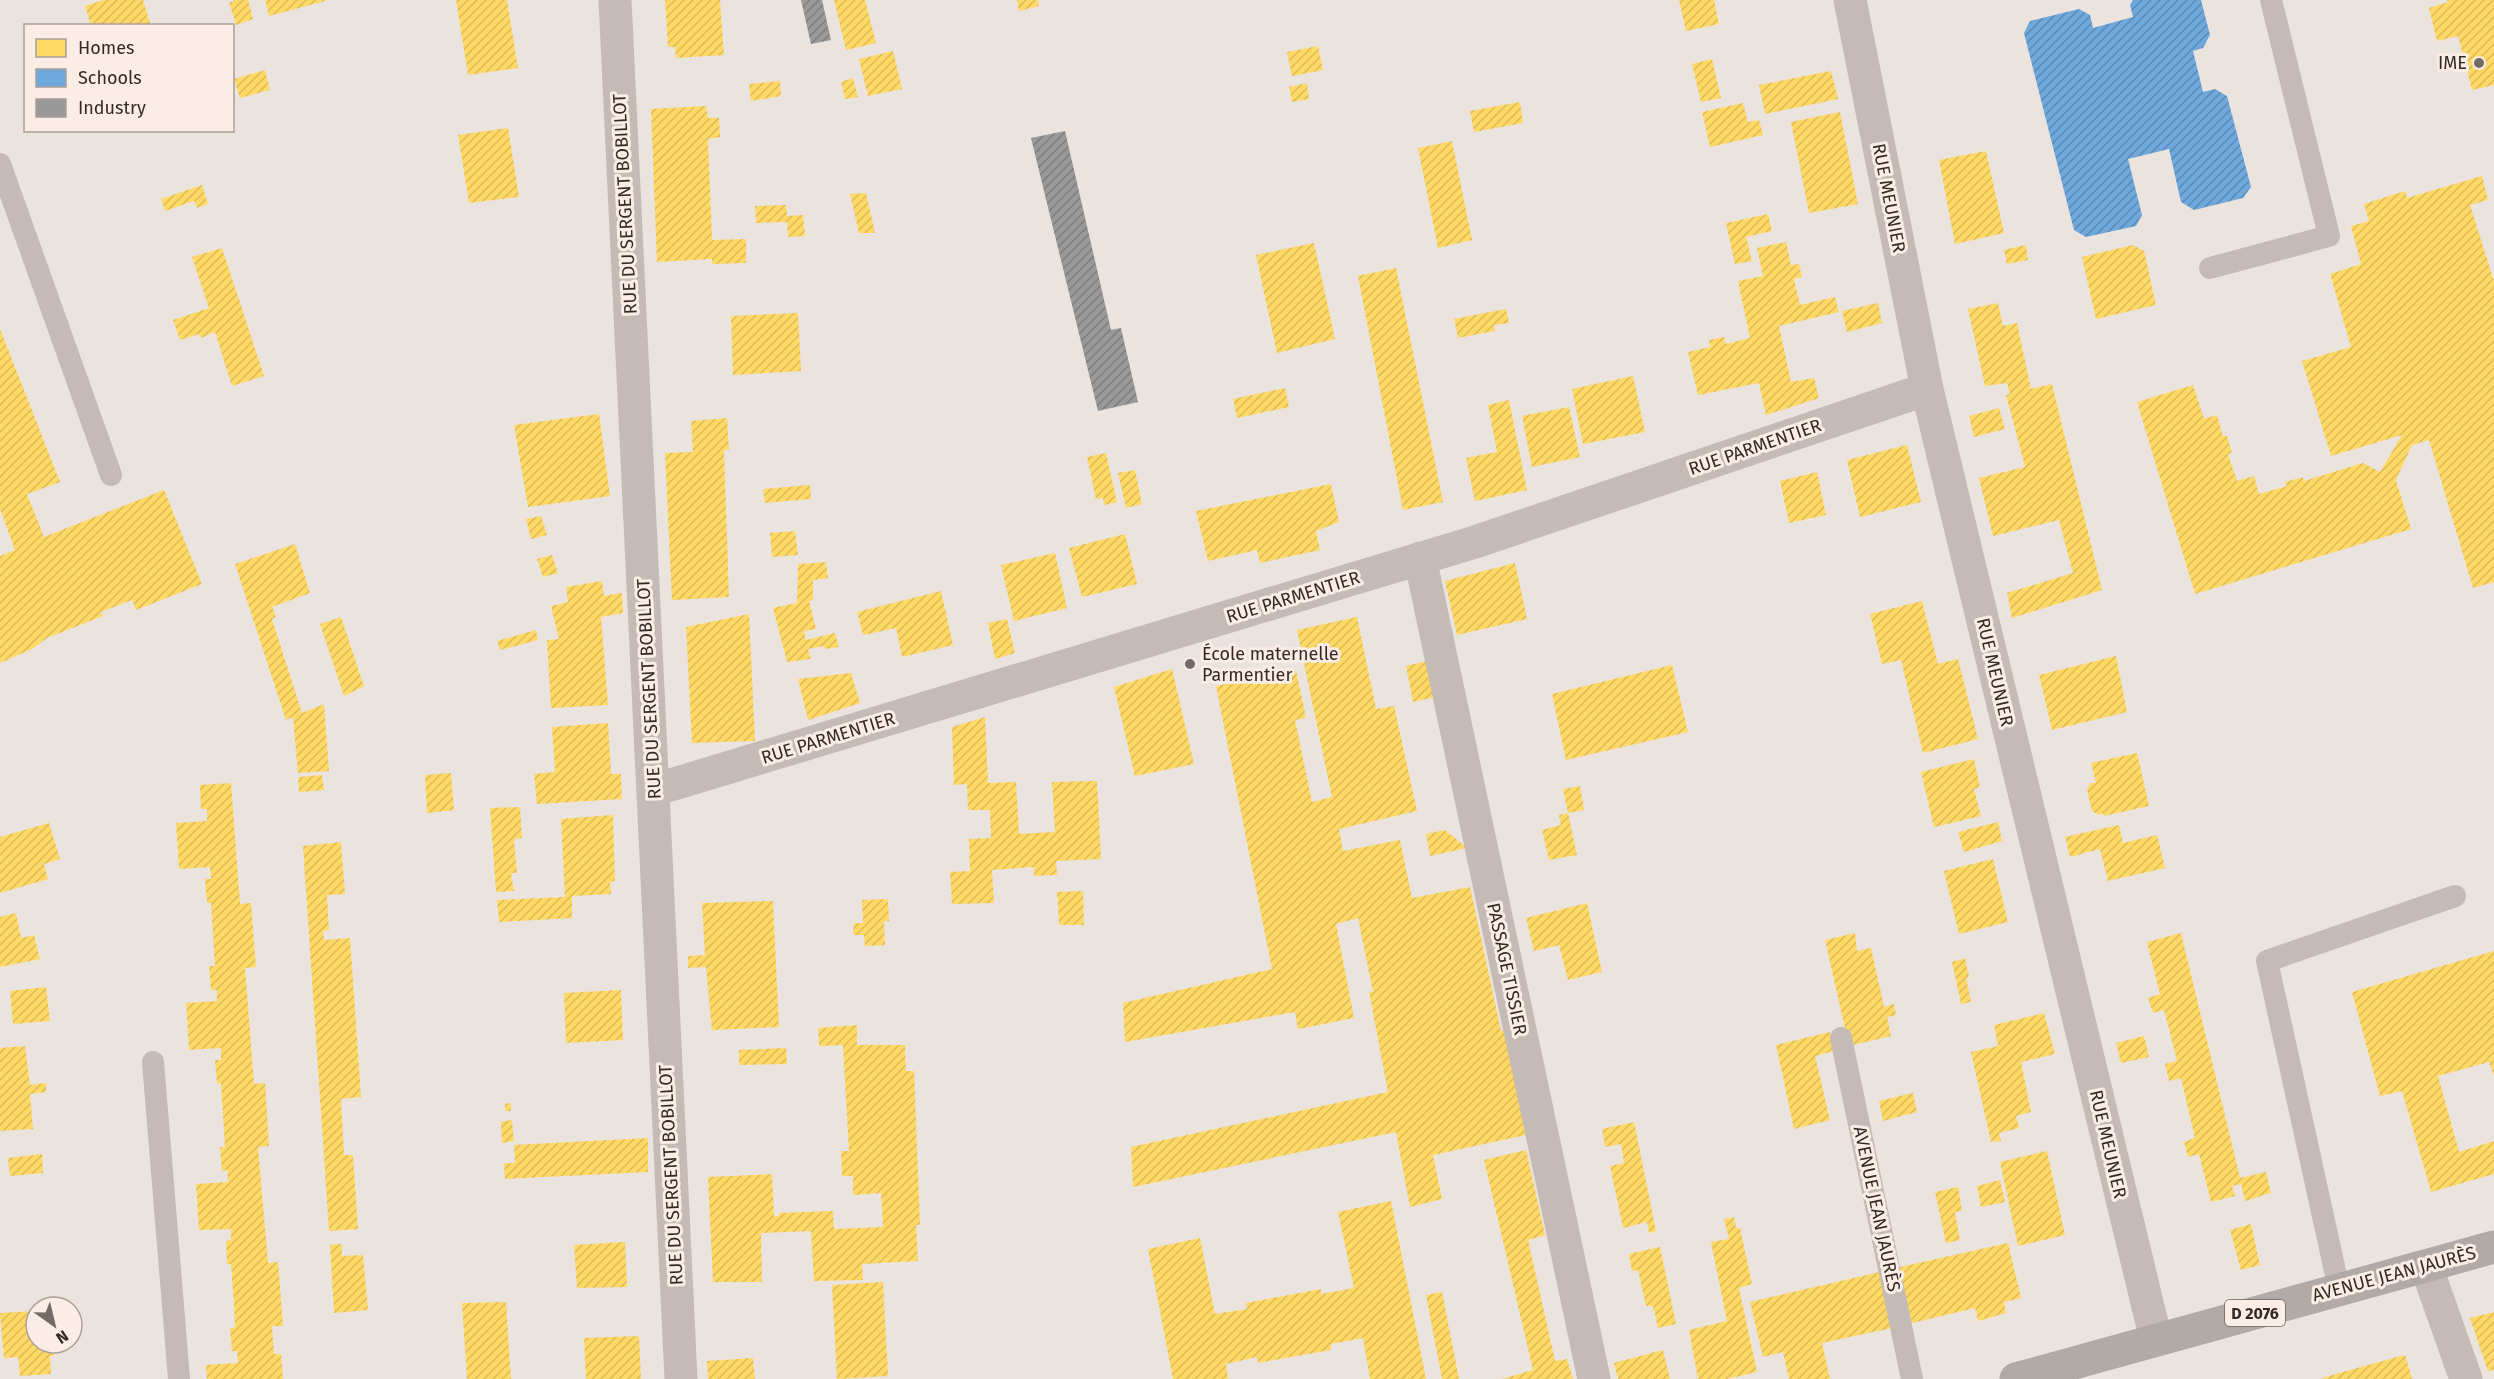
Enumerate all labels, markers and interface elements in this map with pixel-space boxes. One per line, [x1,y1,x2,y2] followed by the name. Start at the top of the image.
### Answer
[24,24,234,132] legend
[78,37,134,59] text: Homes
[2438,52,2467,74] place label: IME
[2472,56,2486,70] marker: IME
[78,67,142,89] text: Schools
[608,92,642,315] street label: RUE DU SERGENT BOBILLOT
[78,97,146,119] text: Industry
[1868,142,1910,255] street label: RUE MEUNIER
[1686,414,1824,480] street label: RUE PARMENTIER
[1223,566,1363,628] street label: RUE PARMENTIER
[632,577,666,800] street label: RUE DU SERGENT BOBILLOT
[1972,616,2018,729] street label: RUE MEUNIER
[1202,642,1339,686] place label: École maternelle Parmentier
[1183,657,1197,671] marker: École maternelle Parmentier
[758,707,898,769] street label: RUE PARMENTIER
[1482,901,1532,1037] street label: PASSAGE TISSIER
[654,1063,688,1286] street label: RUE DU SERGENT BOBILLOT
[2085,1088,2131,1201] street label: RUE MEUNIER
[1849,1124,1906,1294] street label: AVENUE JEAN JAURÈS
[2310,1241,2478,1306] street label: AVENUE JEAN JAURÈS
[24,1295,84,1355] north arrow
[2225,1300,2285,1326] road number: D 2076
[52,1326,72,1348] text: N

